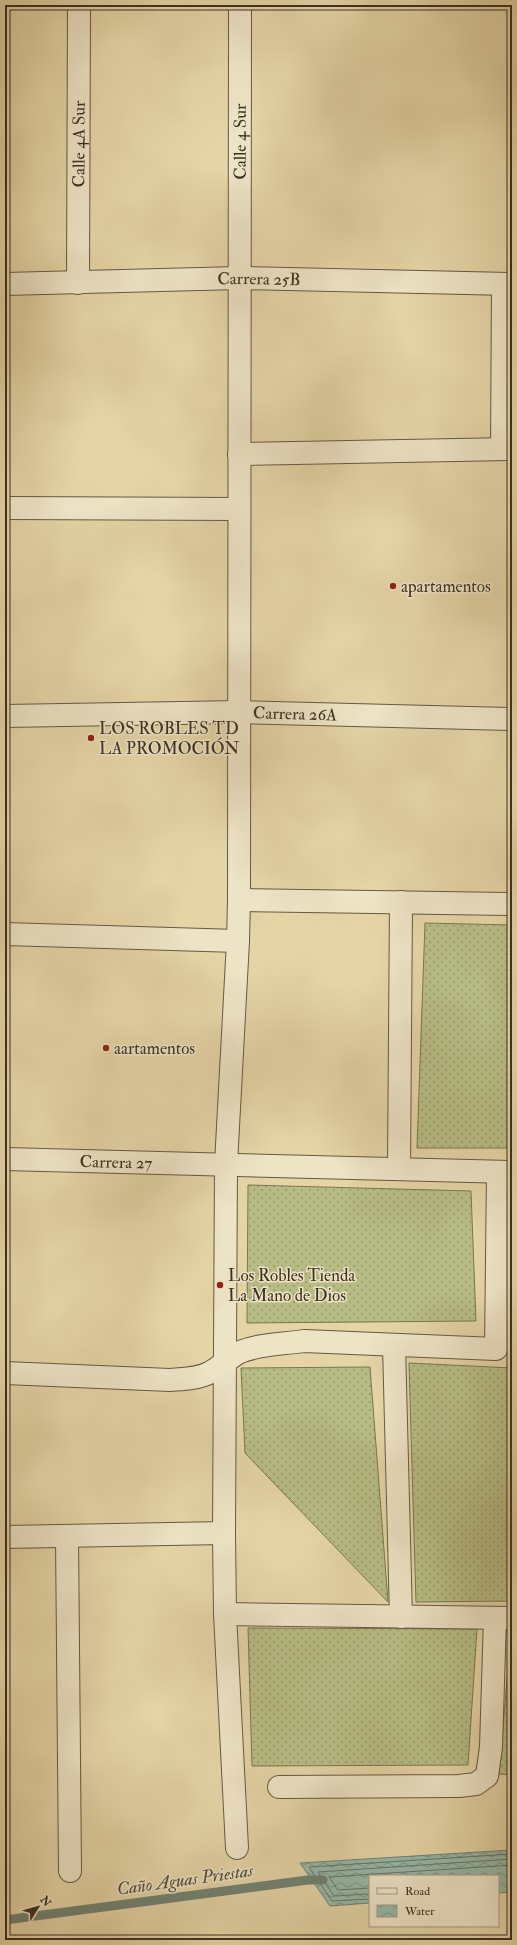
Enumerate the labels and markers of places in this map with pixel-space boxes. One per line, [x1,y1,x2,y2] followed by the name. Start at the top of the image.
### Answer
[401,576,491,598] place label: apartamentos
[388,581,398,591] marker: apartamentos
[99,718,240,759] place label: LOS ROBLES TD LA PROMOCIÓN
[86,733,96,743] marker: LOS ROBLES TD LA PROMOCIÓN
[114,1038,195,1059] place label: aartamentos
[101,1043,111,1053] marker: aartamentos
[228,1265,356,1306] place label: Los Robles Tienda La Mano de Dios
[215,1280,225,1290] marker: Los Robles Tienda La Mano de Dios

